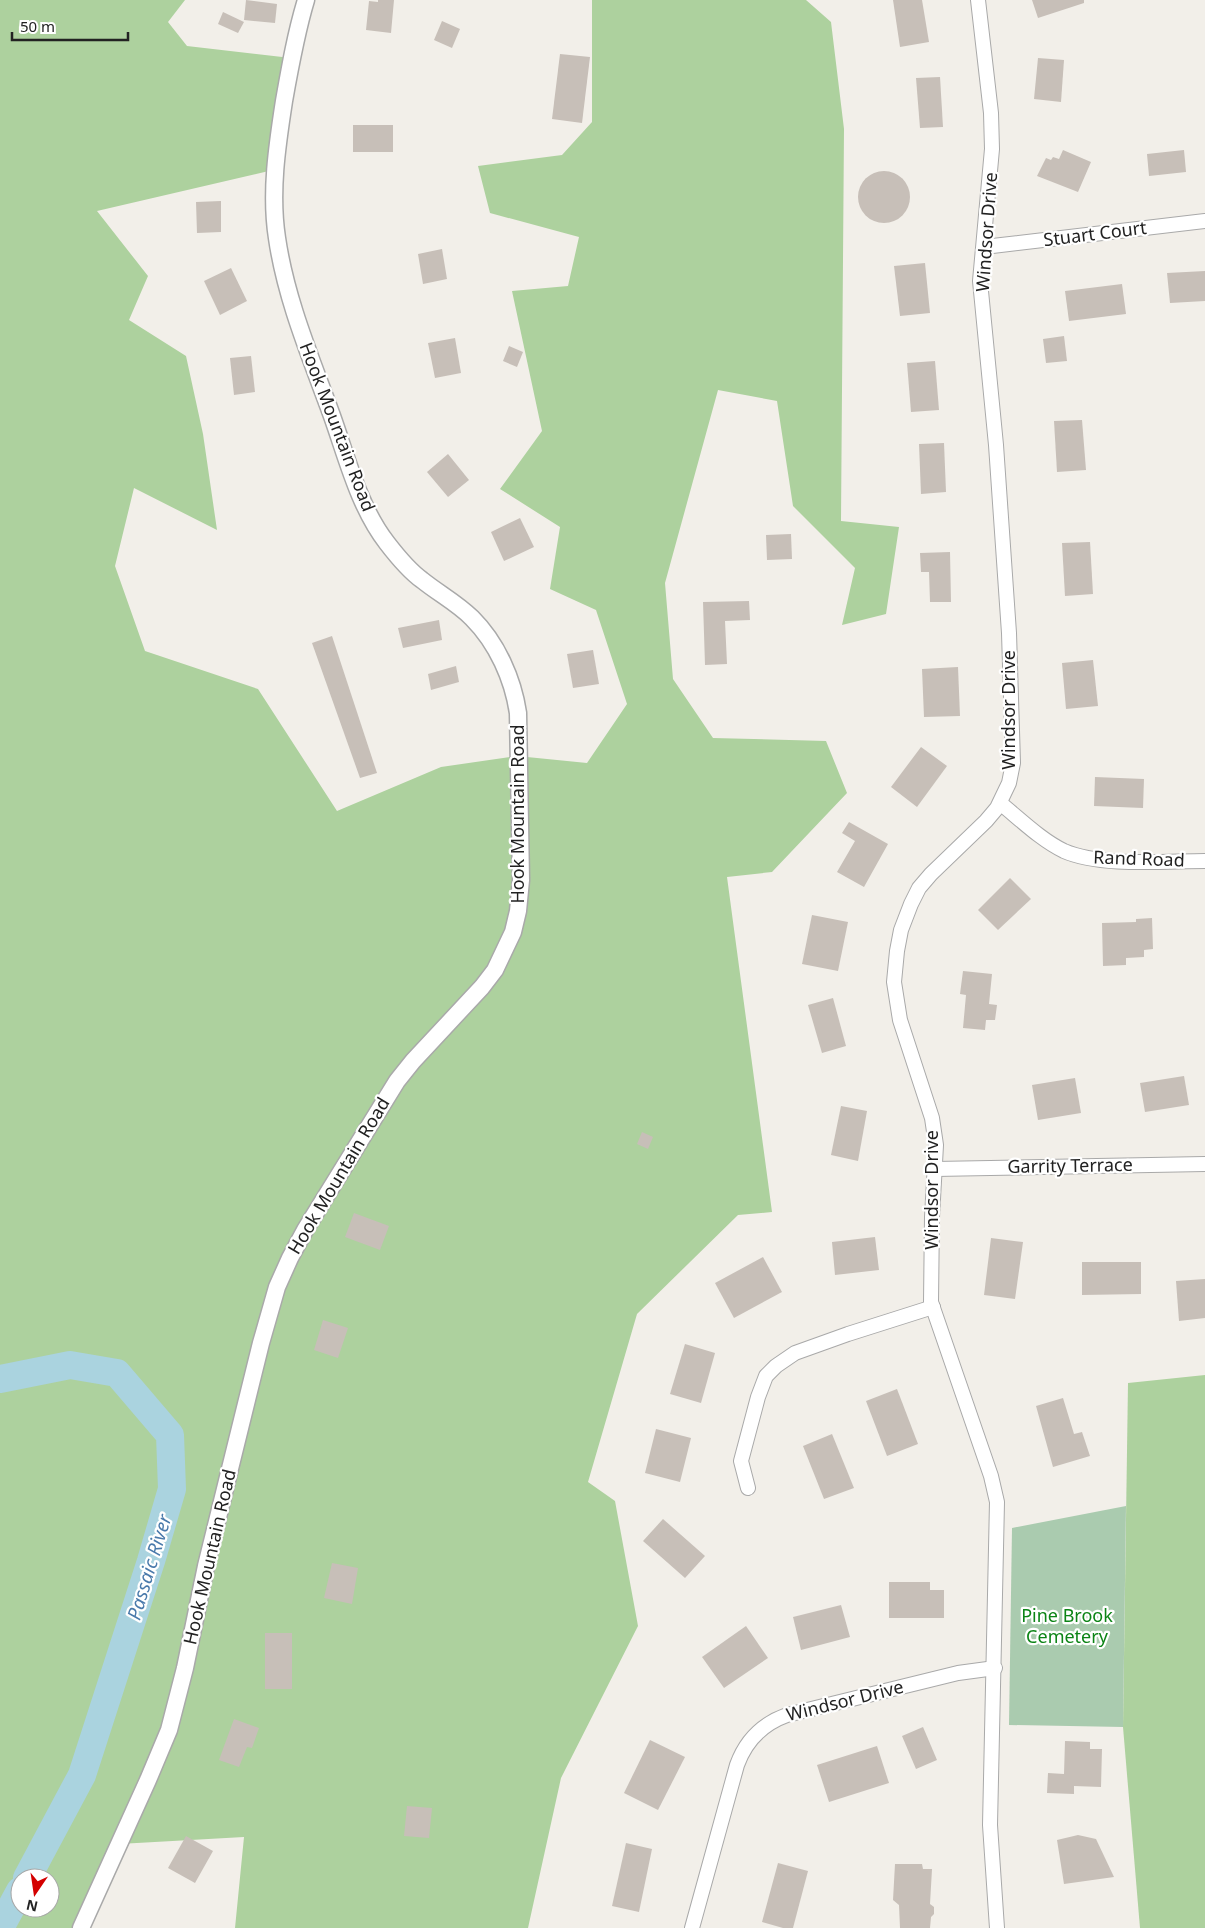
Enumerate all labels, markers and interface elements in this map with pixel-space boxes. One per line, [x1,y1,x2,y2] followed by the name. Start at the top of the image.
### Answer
[12,10,129,42] scale bar
[20,16,55,36] text: 50 m
[970,171,1002,292] street label: Windsor Drive
[1042,215,1148,251] street label: Stuart Court
[295,339,381,515] street label: Hook Mountain Road
[996,650,1020,770] street label: Windsor Drive
[505,724,529,904] street label: Hook Mountain Road
[1093,844,1185,872] street label: Rand Road
[282,1093,395,1258] street label: Hook Mountain Road
[919,1130,943,1250] street label: Windsor Drive
[1007,1152,1133,1178] street label: Garrity Terrace
[177,1467,241,1647] street label: Hook Mountain Road
[121,1510,178,1623] water label: Passaic River
[1021,1603,1113,1648] park label: Pine Brook Cemetery
[784,1674,906,1726] street label: Windsor Drive
[10,1868,60,1918] north arrow
[24,1896,40,1917] text: N

